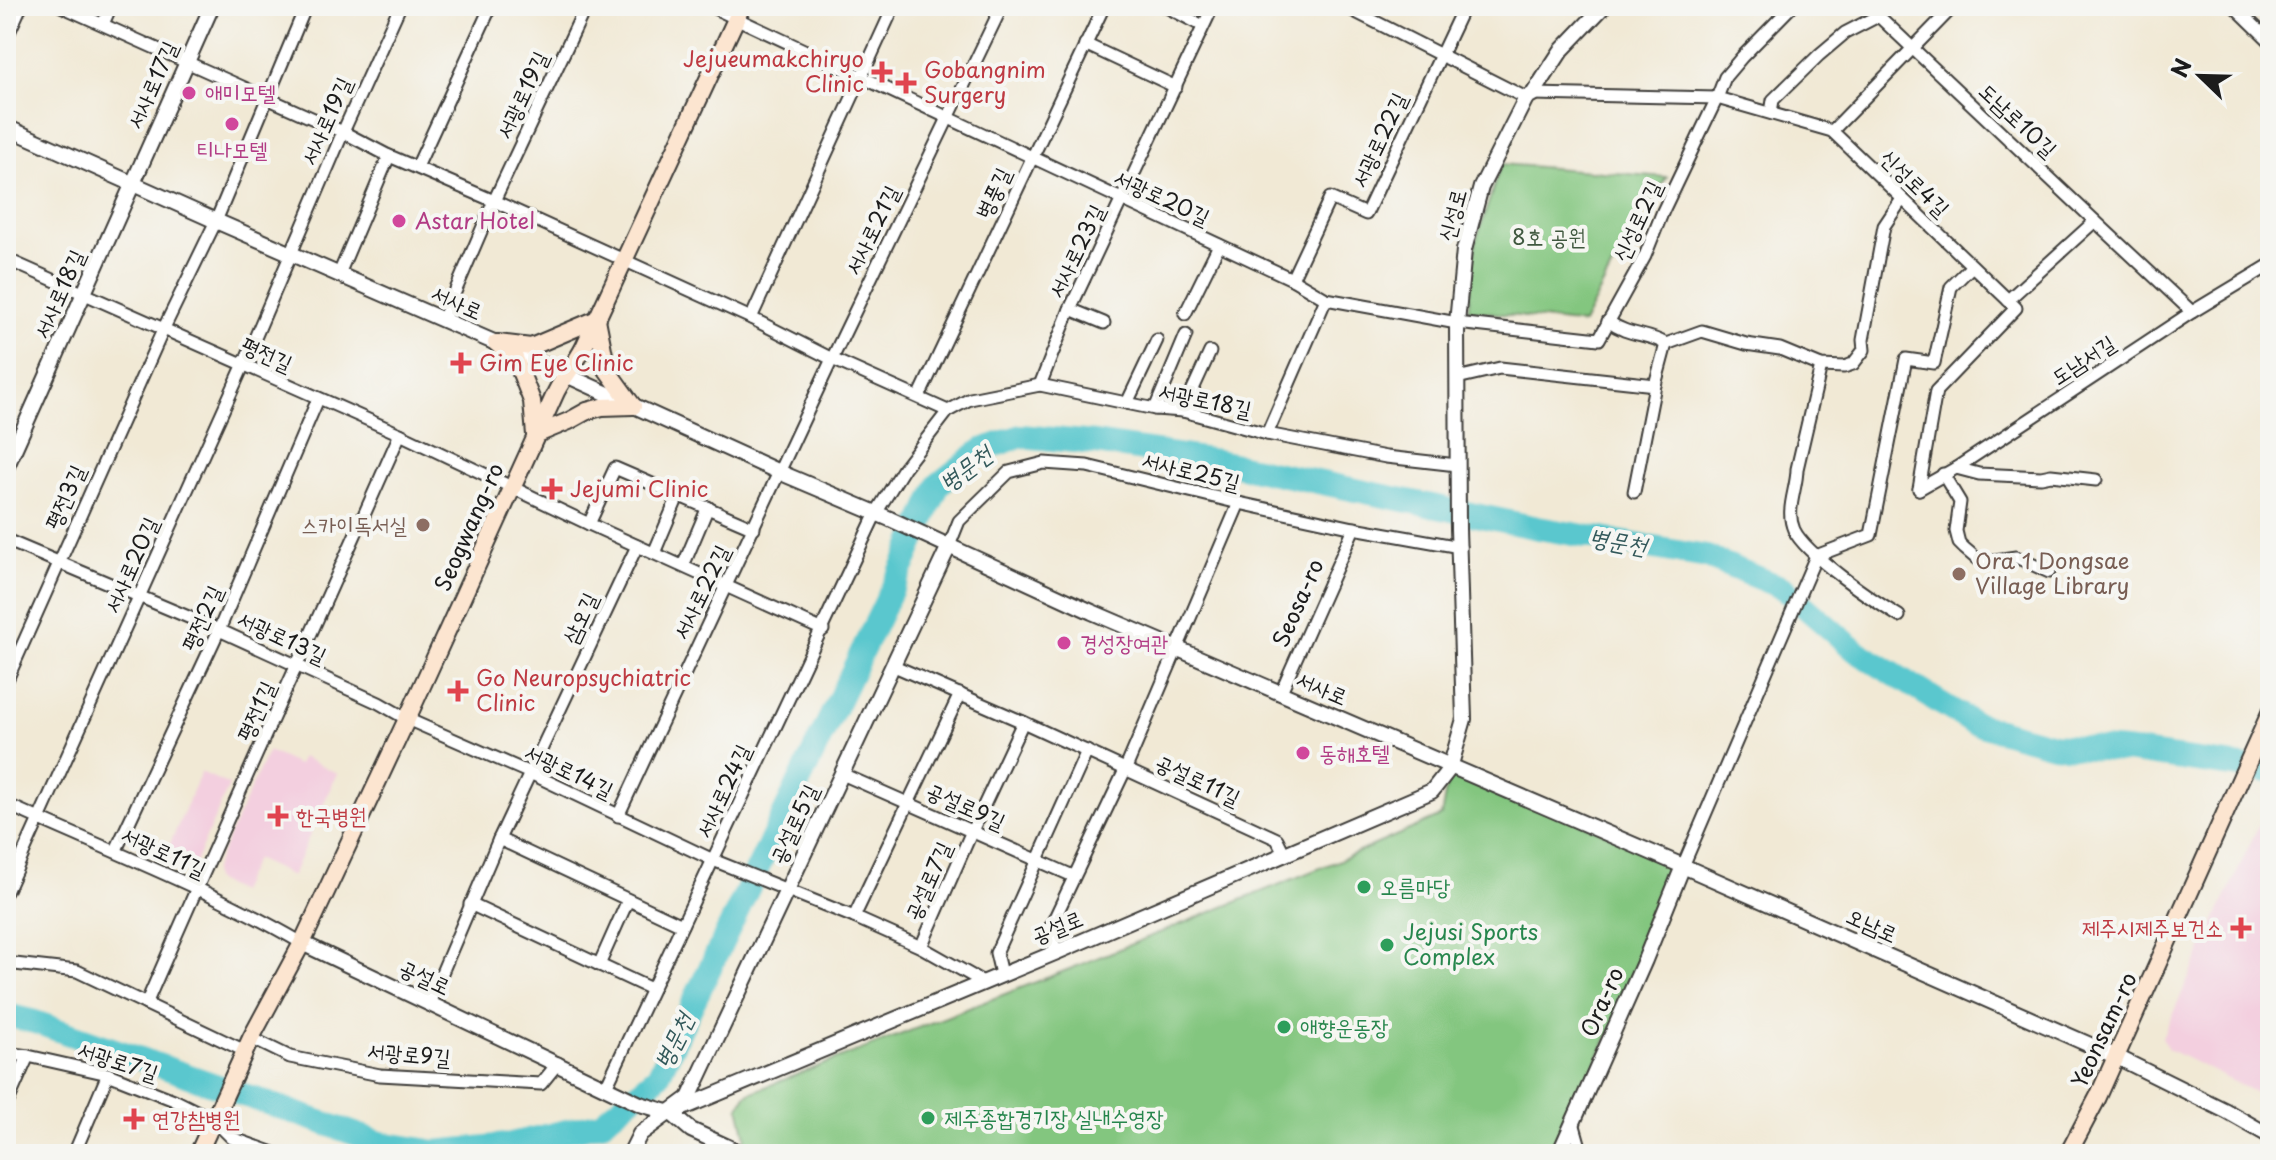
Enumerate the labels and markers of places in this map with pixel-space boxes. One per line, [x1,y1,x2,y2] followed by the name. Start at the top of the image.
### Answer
[683,41,864,99] place label: Jejueumakchiryo Clinic
[924,52,1046,110] place label: Gobangnim Surgery
[871,61,893,83] marker: Jejueumakchiryo Clinic
[895,72,917,94] marker: Gobangnim Surgery
[205,75,276,108] place label: 애미모텔
[180,84,198,102] marker: 애미모텔
[223,115,241,133] marker: 티나모텔
[197,132,268,165] place label: 티나모텔
[415,203,535,236] place label: Astar Hotel
[390,212,408,230] marker: Astar Hotel
[479,345,634,378] place label: Gim Eye Clinic
[450,352,472,374] marker: Gim Eye Clinic
[570,471,708,504] place label: Jejumi Clinic
[541,478,563,500] marker: Jejumi Clinic
[301,507,407,540] place label: 스카이독서실
[414,516,432,534] marker: 스카이독서실
[1975,543,2129,601] place label: Ora 1 Dongsae Village Library
[1950,565,1968,583] marker: Ora 1 Dongsae Village Library
[1080,625,1169,658] place label: 경성장여관
[1055,634,1073,652] marker: 경성장여관
[476,660,691,718] place label: Go Neuropsychiatric Clinic
[447,680,469,702] marker: Go Neuropsychiatric Clinic
[1319,735,1390,768] place label: 동해호텔
[1294,744,1312,762] marker: 동해호텔
[296,798,367,831] place label: 한국병원
[267,805,289,827] marker: 한국병원
[1380,869,1451,902] place label: 오름마당
[1355,878,1373,896] marker: 오름마당
[2081,910,2223,943] place label: 제주시제주보건소
[1403,914,1538,972] place label: Jejusi Sports Complex
[2230,917,2252,939] marker: 제주시제주보건소
[1378,936,1396,954] marker: Jejusi Sports Complex
[1300,1009,1389,1042] place label: 애향운동장
[1275,1018,1293,1036] marker: 애향운동장
[944,1100,1164,1133] place label: 제주종합경기장 실내수영장
[152,1101,241,1134] place label: 연강참병원
[123,1108,145,1130] marker: 연강참병원
[919,1109,937,1127] marker: 제주종합경기장 실내수영장

